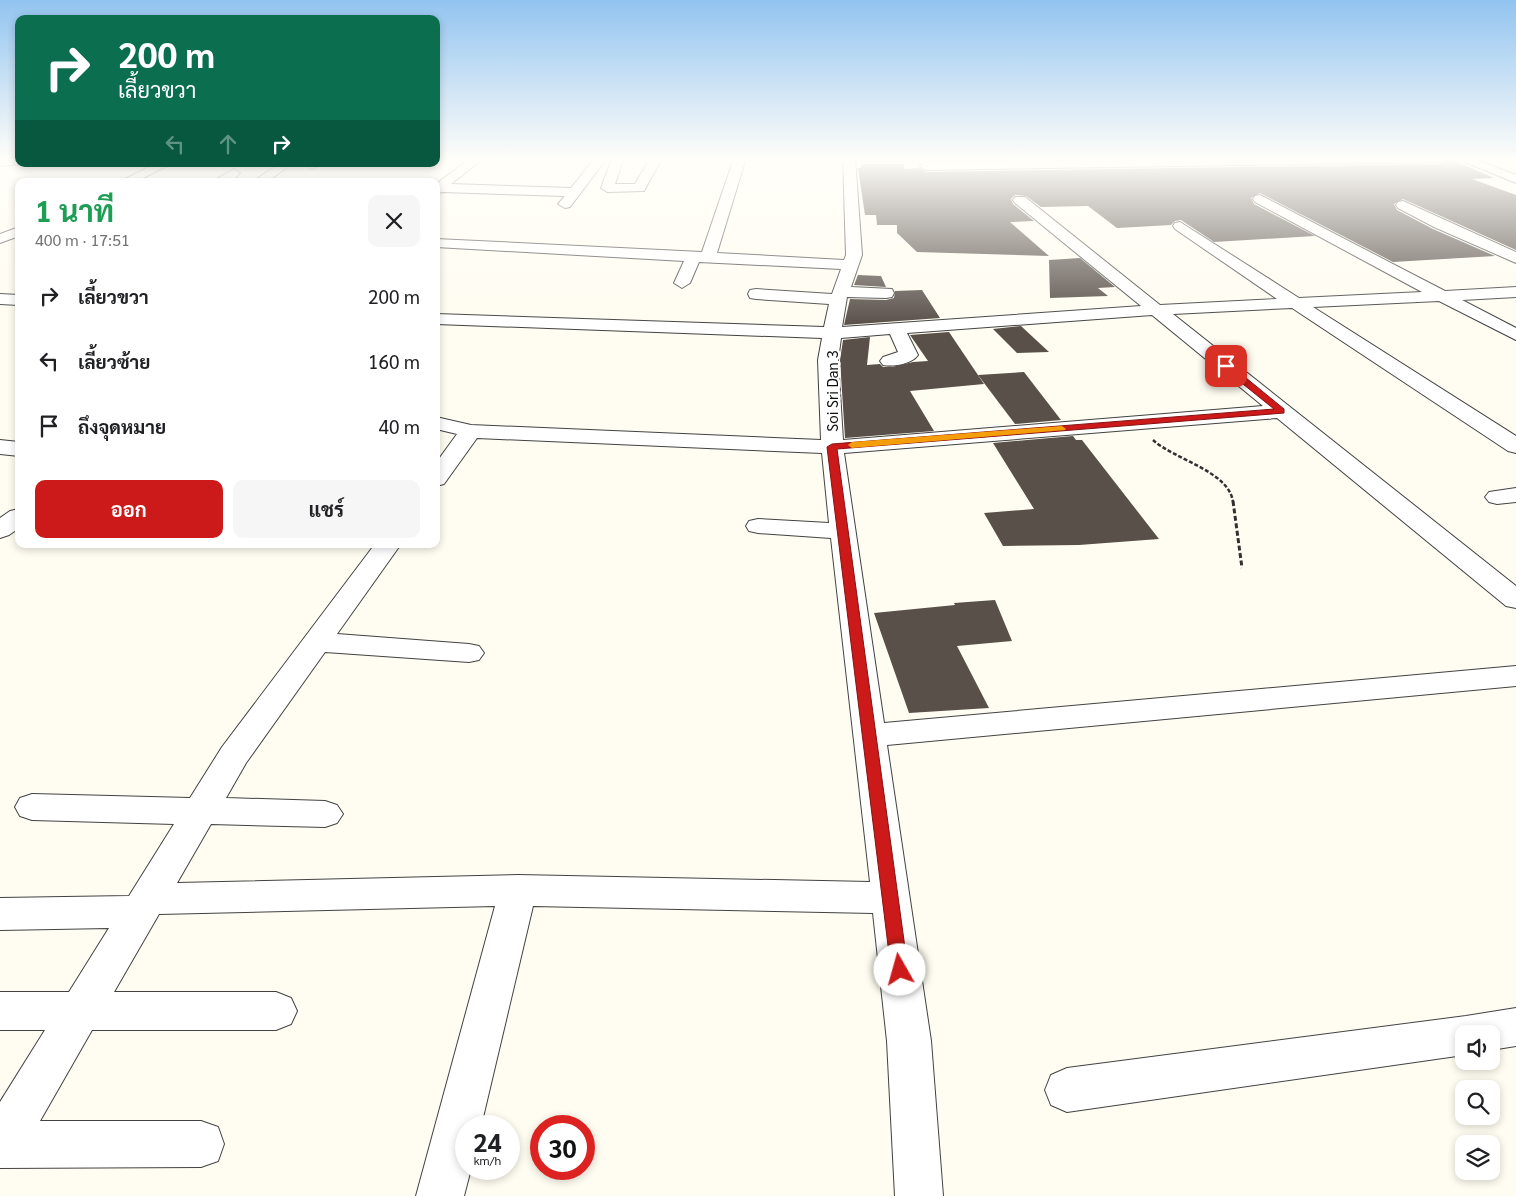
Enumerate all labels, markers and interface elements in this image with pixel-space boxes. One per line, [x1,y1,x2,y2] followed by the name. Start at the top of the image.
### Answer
[118,31,215,76] text: 200 m
[35,35,100,100] icon: right
[118,75,196,103] text: เลี้ยวขวา
[161,130,189,158] icon: left
[214,130,242,158] icon: ahead
[267,130,295,158] icon: right
[35,190,114,229] text: 1 นาที
[368,195,420,247] button: close
[35,229,130,250] text: 400 m · 17:51
[35,282,63,310] icon: right
[78,284,149,308] text: เลี้ยวขวา
[368,284,420,308] text: 200 m
[1205,345,1247,387] pin
[35,347,63,375] icon: left
[78,349,150,373] text: เลี้ยวซ้าย
[368,349,420,373] text: 160 m
[822,350,841,432] street label: Soi Sri Dan 3
[1212,352,1240,380] icon: arrive
[35,412,63,440] icon: arrive
[78,414,166,438] text: ถึงจุดหมาย
[379,414,420,438] text: 40 m
[35,480,223,538] button: ออก
[233,480,420,538] button: แชร์
[873,943,925,995] position arrow
[1455,1025,1500,1180] map controls
[1455,1025,1500,1070] button: sound
[1455,1080,1500,1125] button: search
[530,1115,595,1180] speed limit sign: 30
[473,1125,502,1158] text: 24
[1455,1135,1500,1180] button: layers
[474,1152,501,1168] text: km/h

